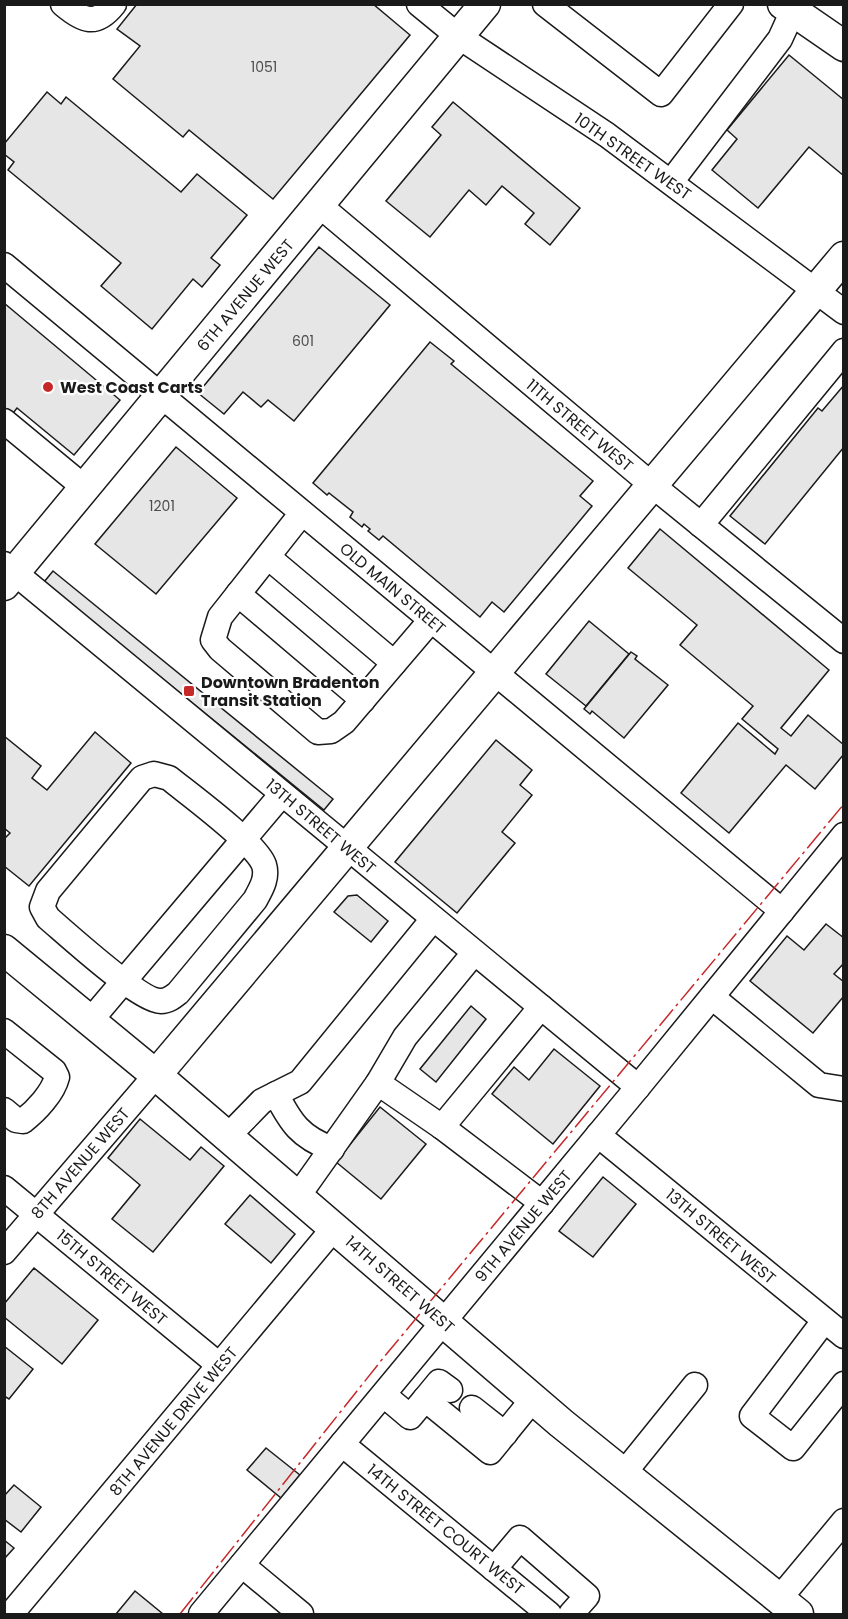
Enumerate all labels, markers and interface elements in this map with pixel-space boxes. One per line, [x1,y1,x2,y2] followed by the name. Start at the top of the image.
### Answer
[251,57,277,77] house number: 1051
[570,107,696,206] street label: 10TH STREET WEST
[191,234,300,356] street label: 6TH AVENUE WEST
[292,331,314,351] house number: 601
[521,374,638,477] street label: 11TH STREET WEST
[60,376,203,399] place label: West Coast Carts
[41,380,55,394] marker: West Coast Carts
[149,496,175,516] house number: 1201
[335,537,451,640] street label: OLD MAIN STREET
[201,671,379,712] place label: Downtown Bradenton Transit Station
[182,684,196,698] marker: Downtown Bradenton Transit Station
[261,773,381,880] street label: 13TH STREET WEST
[26,1103,135,1224] street label: 8TH AVENUE WEST
[469,1165,577,1287] street label: 9TH AVENUE WEST
[661,1183,781,1290] street label: 13TH STREET WEST
[51,1224,172,1331] street label: 15TH STREET WEST
[340,1230,460,1339] street label: 14TH STREET WEST
[104,1341,243,1501] street label: 8TH AVENUE DRIVE WEST
[362,1459,530,1600] street label: 14TH STREET COURT WEST

